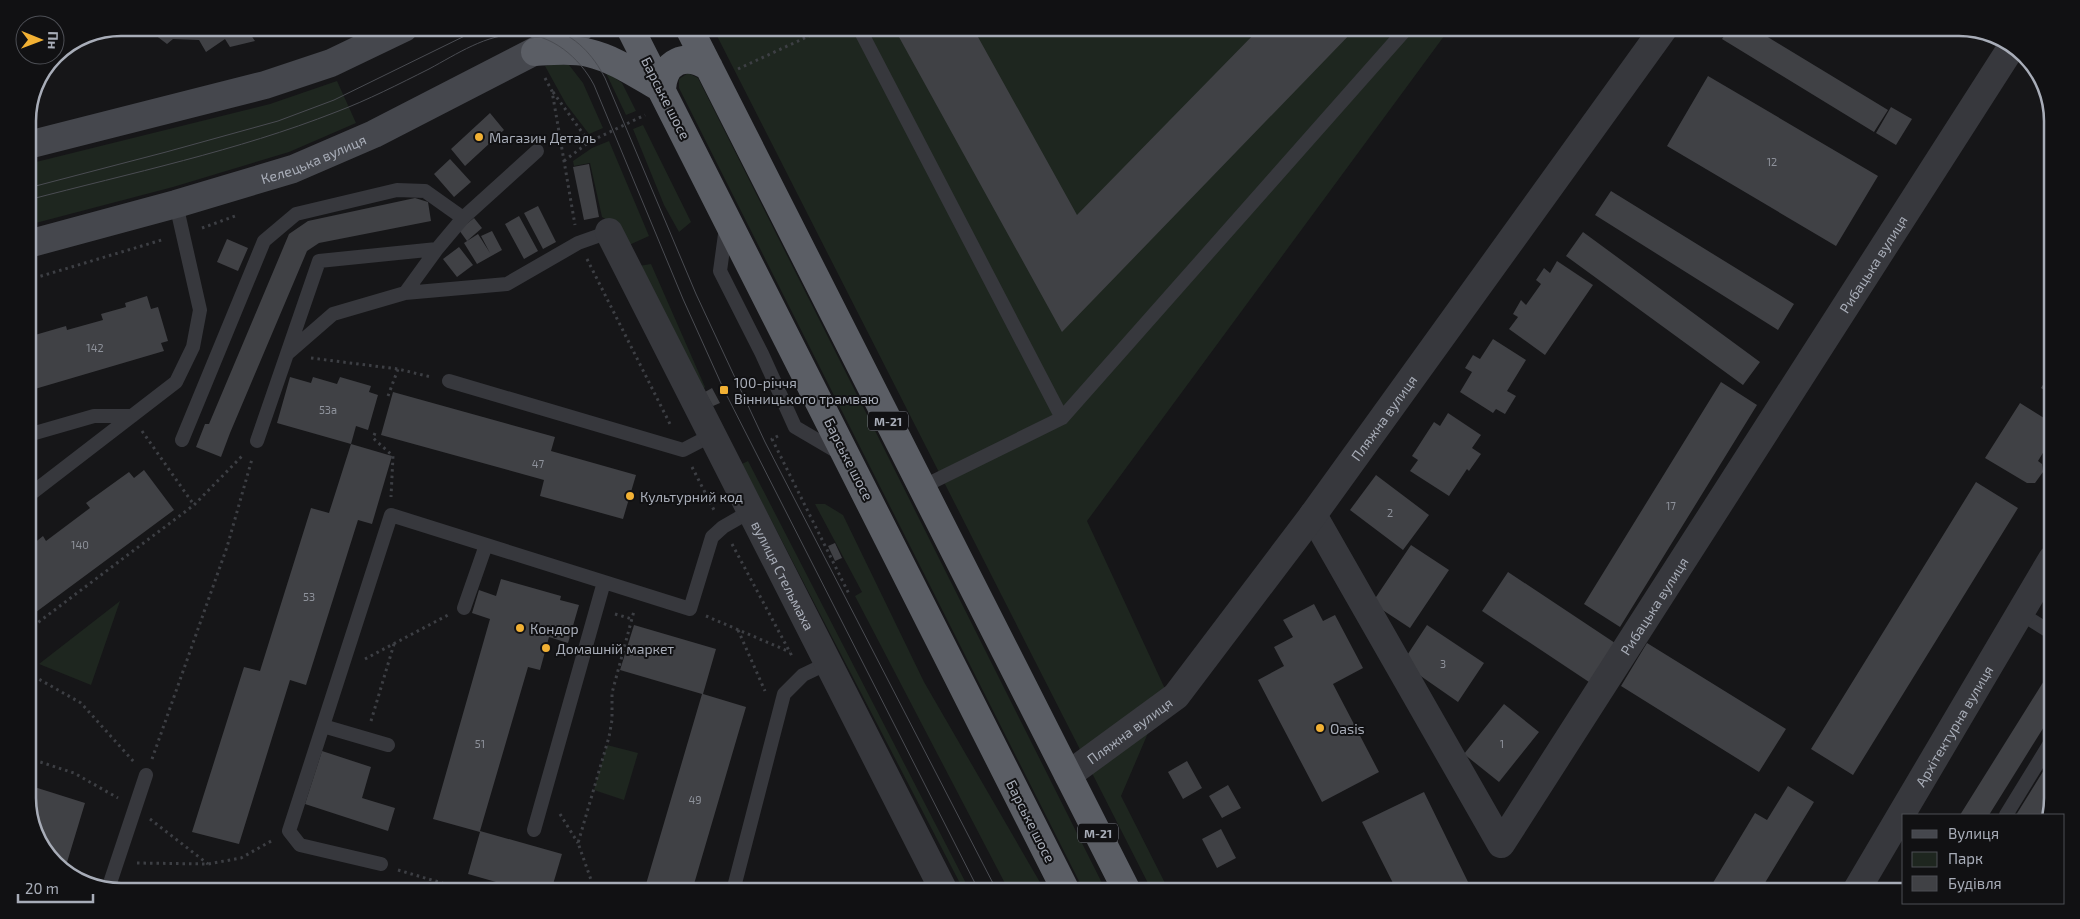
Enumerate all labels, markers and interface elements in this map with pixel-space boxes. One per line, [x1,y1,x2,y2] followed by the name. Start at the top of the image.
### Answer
[15,15,65,65] north arrow
[45,31,62,49] text: Пн
[638,54,694,142] street label: Барське шосе
[489,129,596,146] place label: Магазин Деталь
[259,130,368,187] street label: Келецька вулиця
[473,131,485,143] marker: Магазин Деталь
[1767,155,1777,168] house number: 12
[1835,212,1910,316] street label: Рибацька вулиця
[86,341,104,354] house number: 142
[1347,371,1420,464] street label: Пляжна вулиця
[734,374,879,407] place label: 100-річчя Вінницького трамваю
[718,384,730,396] marker: 100-річчя Вінницького трамваю
[319,403,337,416] house number: 53а
[868,412,908,431] road number: М-21
[821,415,877,503] street label: Барське шосе
[532,457,545,470] house number: 47
[640,488,743,505] place label: Культурний код
[624,490,636,502] marker: Культурний код
[1666,499,1676,512] house number: 17
[1387,506,1393,519] house number: 2
[749,518,818,633] street label: вулиця Стельмаха
[71,538,89,551] house number: 140
[1616,554,1691,658] street label: Рибацька вулиця
[303,590,315,603] house number: 53
[530,620,579,637] place label: Кондор
[514,622,526,634] marker: Кондор
[556,640,674,657] place label: Домашній маркет
[540,642,552,654] marker: Домашній маркет
[1440,657,1446,670] house number: 3
[1911,662,1996,789] street label: Архітектурна вулиця
[1083,693,1175,767] street label: Пляжна вулиця
[1330,720,1365,737] place label: Oasis
[1314,722,1326,734] marker: Oasis
[475,737,485,750] house number: 51
[1500,737,1504,750] house number: 1
[1003,777,1059,865] street label: Барське шосе
[688,793,702,806] house number: 49
[1902,814,2065,904] legend
[1078,824,1118,842] road number: М-21
[1948,824,1999,843] text: Вулиця
[1948,849,1983,867] text: Парк
[18,872,92,904] scale bar
[1948,874,2002,893] text: Будівля
[25,879,59,897] text: 20 m

